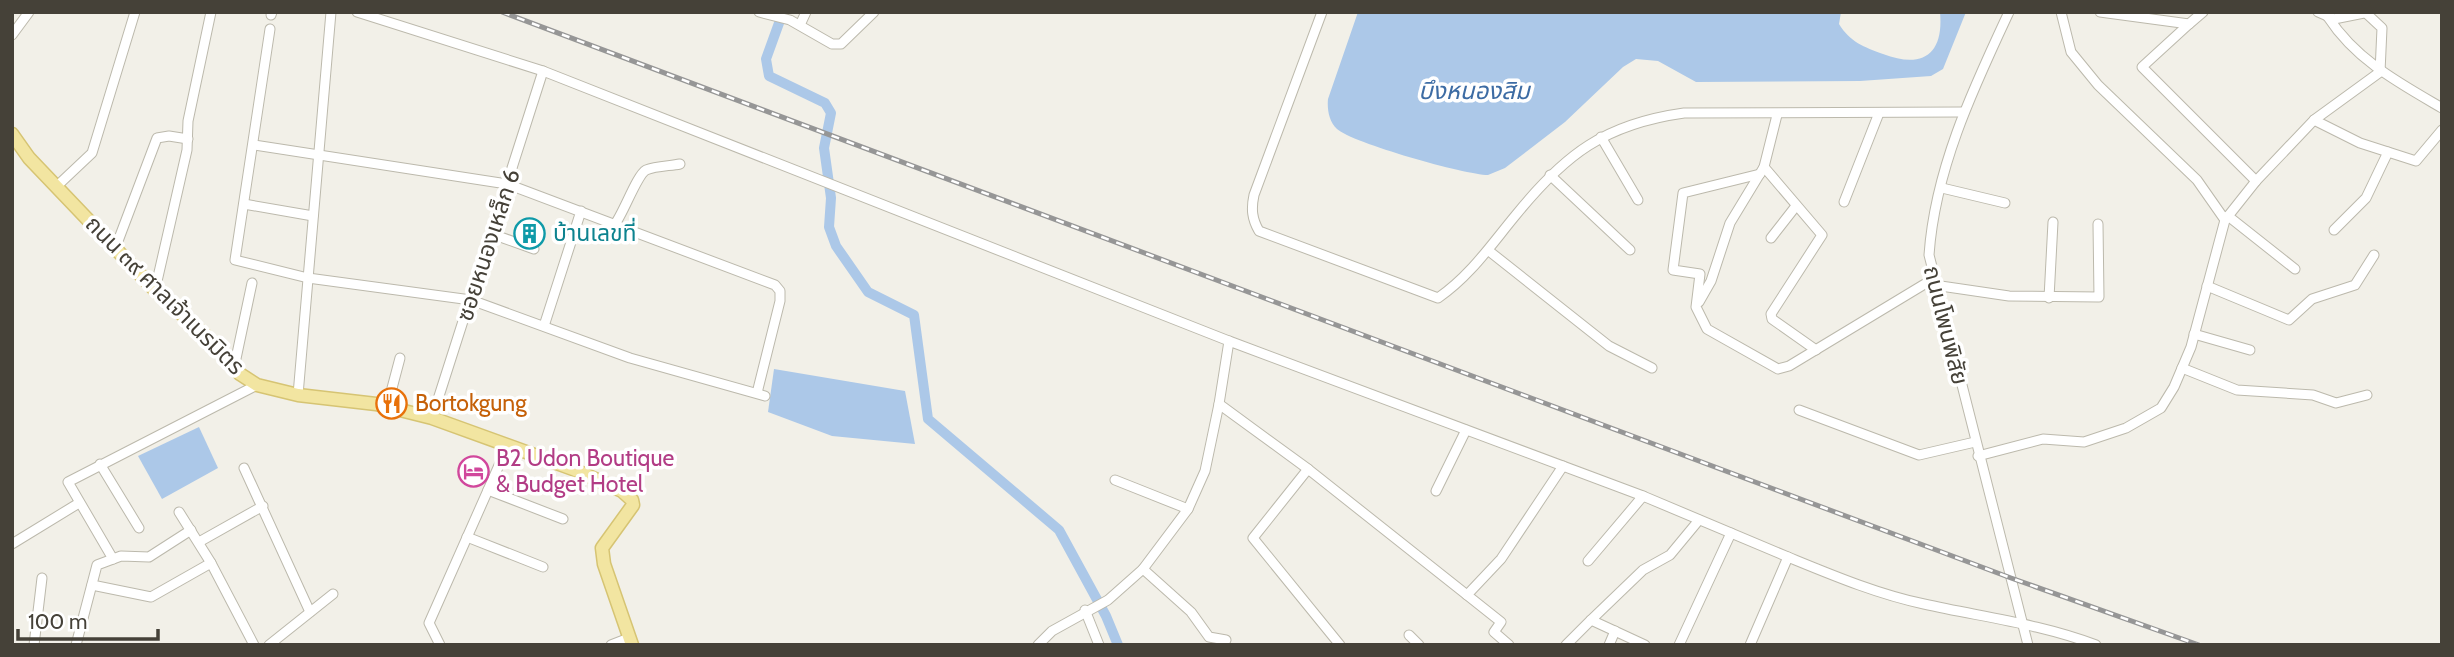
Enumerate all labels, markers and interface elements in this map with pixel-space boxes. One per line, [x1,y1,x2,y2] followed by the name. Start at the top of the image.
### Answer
[1418,76,1532,105] water label: บึงหนองสิม
[450,165,526,325] street label: ซอยหนองเหล็ก 6
[80,210,250,380] street label: ถนน ๓๙ ศาลเจ้าเนรมิตร
[513,216,547,250] building icon: บ้านเลขที่
[553,217,637,247] place label: บ้านเลขที่
[1918,263,1974,387] street label: ถนนโพนพิสัย
[375,386,409,420] restaurant icon: Bortokgung
[415,389,527,417] place label: Bortokgung
[496,444,674,498] place label: B2 Udon Boutique & Budget Hotel
[456,454,490,488] hotel icon: B2 Udon Boutique & Budget Hotel
[18,598,158,642] scale bar
[28,609,87,634] text: 100 m

